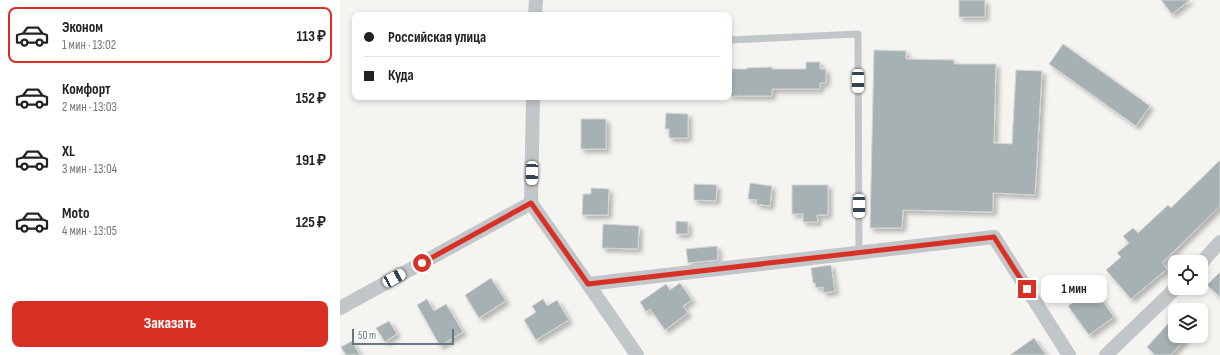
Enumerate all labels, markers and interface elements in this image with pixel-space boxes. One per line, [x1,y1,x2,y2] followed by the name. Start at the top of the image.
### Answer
[14,17,50,53] icon: car
[62,18,103,37] text: Эконом
[296,27,326,46] text: 113 ₽
[388,28,486,47] text: Российская улица
[62,37,116,53] text: 1 мин · 13:02
[388,66,414,85] text: Куда
[852,69,864,93] car
[14,79,50,115] icon: car
[62,80,111,99] text: Комфорт
[296,89,326,108] text: 152 ₽
[62,99,117,115] text: 2 мин · 13:03
[14,141,50,177] icon: car
[62,142,75,161] text: XL
[296,151,326,170] text: 191 ₽
[62,161,117,177] text: 3 мин · 13:04
[526,161,538,185] car
[853,194,865,218] car
[14,203,50,239] icon: car
[62,204,89,223] text: Moto
[296,213,326,232] text: 125 ₽
[62,223,117,239] text: 4 мин · 13:05
[413,254,431,272] route start
[1168,255,1208,343] map controls
[1168,255,1208,295] button: locate
[381,267,407,289] car
[1041,275,1107,303] callout: 1 мин
[1018,280,1036,298] route end
[1061,281,1087,297] text: 1 мин
[12,301,328,347] button: Заказать
[1168,303,1208,343] button: layers
[352,327,454,346] scale bar
[358,329,376,342] text: 50 m

